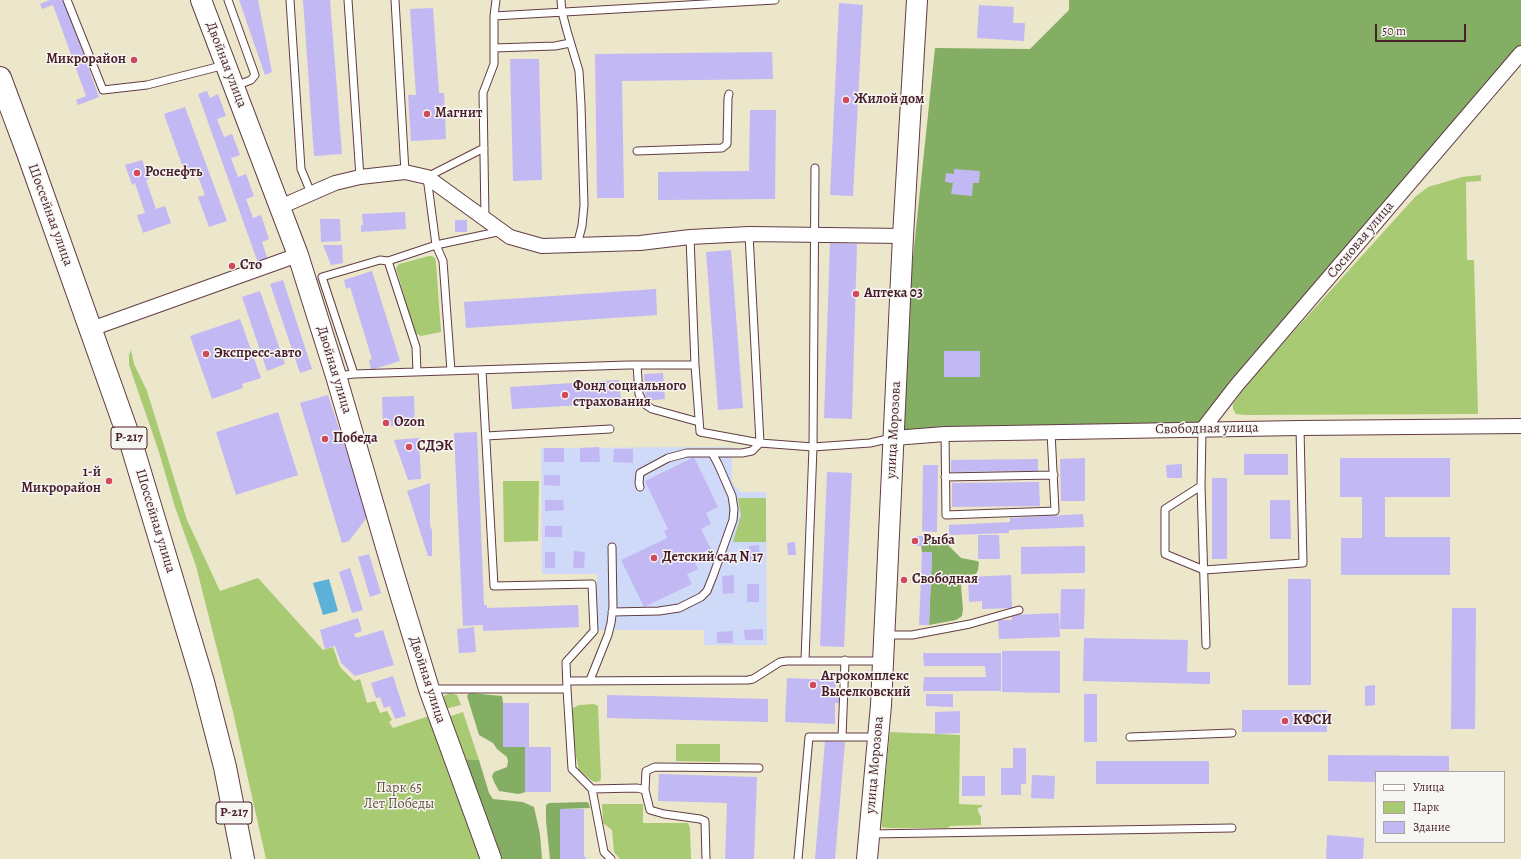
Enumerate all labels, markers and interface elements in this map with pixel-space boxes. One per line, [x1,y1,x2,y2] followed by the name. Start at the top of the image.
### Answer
[1377,16,1468,42] scale bar
[202,20,250,110] street label: Двойная улица
[1382,23,1406,39] text: 50 m
[46,52,126,68] place label: Микрорайон
[129,55,139,65] marker: Микрорайон
[854,92,924,108] place label: Жилой дом
[841,95,851,105] marker: Жилой дом
[435,106,482,122] place label: Магнит
[422,109,432,119] marker: Магнит
[24,161,76,269] street label: Шоссейная улица
[145,165,202,181] place label: Роснефть
[132,168,142,178] marker: Роснефть
[1324,198,1398,282] street label: Сосновая улица
[240,258,262,274] place label: Сто
[227,261,237,271] marker: Сто
[864,286,923,302] place label: Аптека 03
[851,289,861,299] marker: Аптека 03
[313,324,355,416] street label: Двойная улица
[214,346,302,362] place label: Экспресс-авто
[201,349,211,359] marker: Экспресс-авто
[573,379,686,412] place label: Фонд социального страхования
[883,381,905,479] street label: улица Морозова
[560,390,570,400] marker: Фонд социального страхования
[394,415,425,431] place label: Ozon
[381,418,391,428] marker: Ozon
[1155,420,1259,438] street label: Свободная улица
[111,427,147,449] road number: Р-217
[333,431,378,447] place label: Победа
[320,434,330,444] marker: Победа
[417,439,453,455] place label: СДЭК
[404,442,414,452] marker: СДЭК
[21,465,101,498] place label: 1-й Микрорайон
[131,467,179,575] street label: Шоссейная улица
[104,476,114,486] marker: 1-й Микрорайон
[923,533,955,549] place label: Рыба
[910,536,920,546] marker: Рыба
[662,550,763,566] place label: Детский сад N 17
[649,553,659,563] marker: Детский сад N 17
[912,572,978,588] place label: Свободная
[899,575,909,585] marker: Свободная
[405,634,449,726] street label: Двойная улица
[821,669,911,702] place label: Агрокомплекс Выселковский
[808,680,818,690] marker: Агрокомплекс Выселковский
[1293,713,1332,729] place label: КФСИ
[862,716,888,814] street label: улица Морозова
[1280,716,1290,726] marker: КФСИ
[1375,771,1505,843] legend
[1413,779,1444,795] text: Улица
[364,781,434,814] park label: Парк 65 Лет Победы
[1413,799,1439,815] text: Парк
[216,802,252,824] road number: Р-217
[1413,819,1450,835] text: Здание

